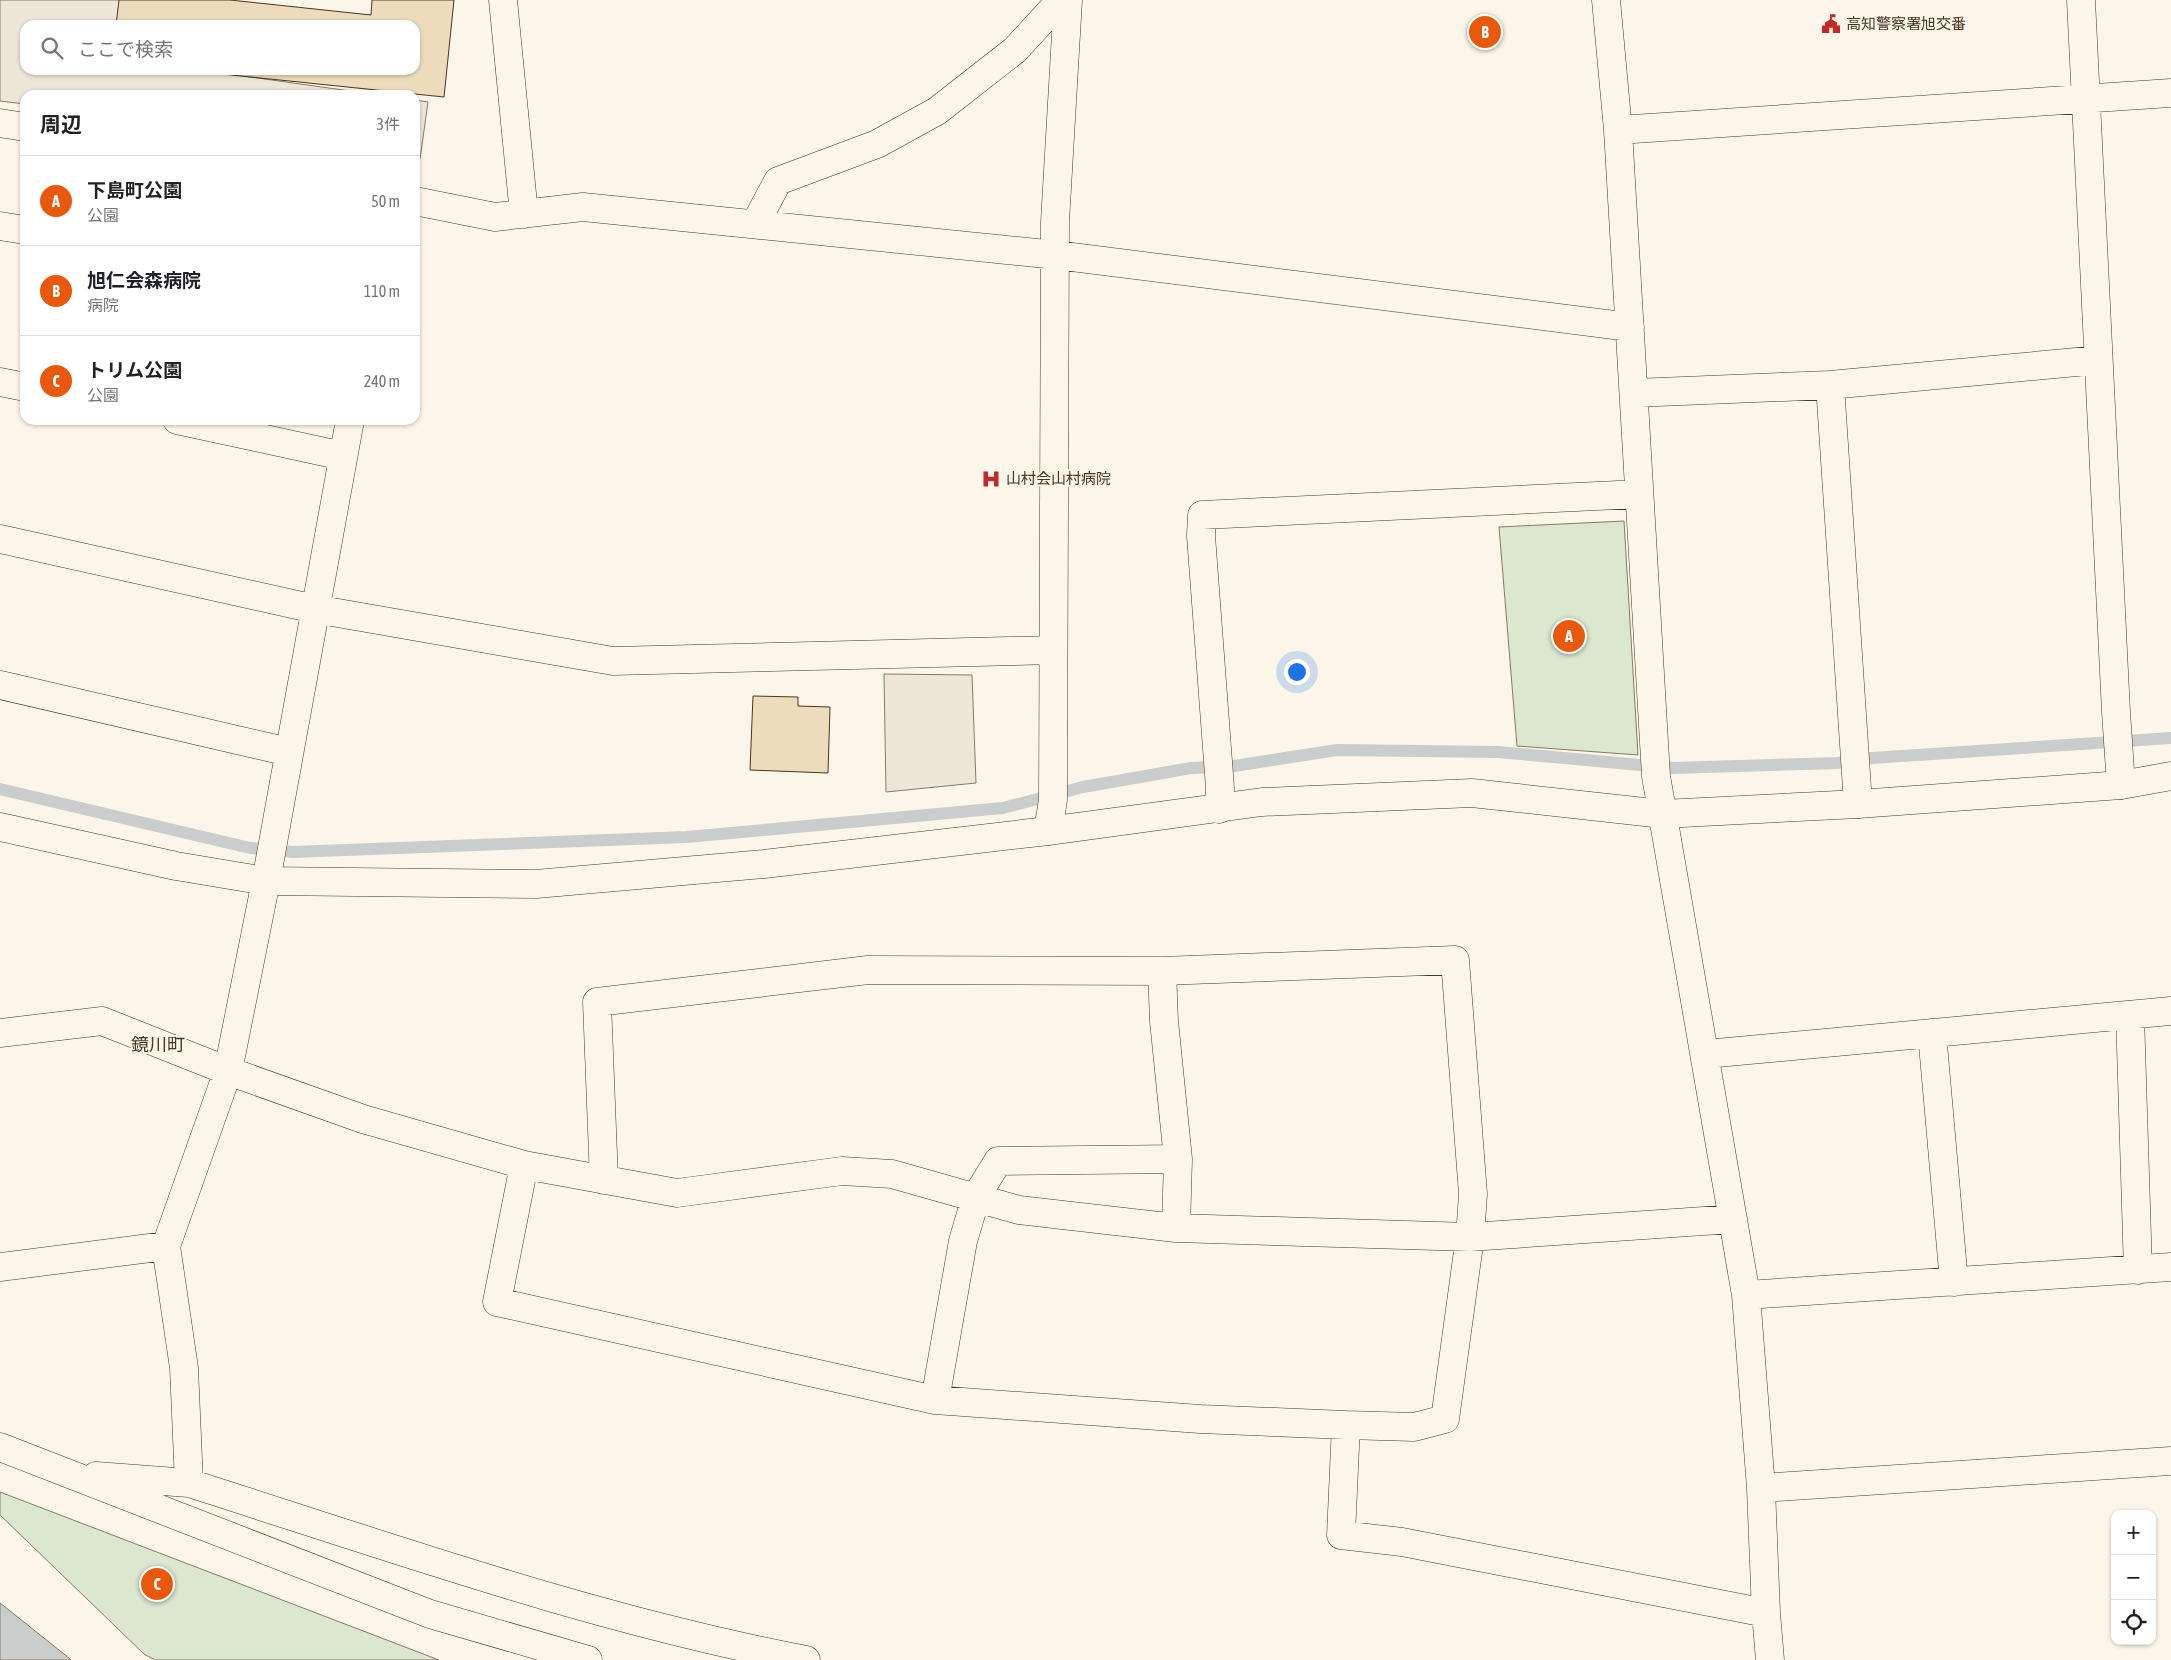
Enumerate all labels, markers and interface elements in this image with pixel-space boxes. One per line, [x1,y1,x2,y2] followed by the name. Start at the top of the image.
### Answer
[1469,13,1501,51] pin: B
[1820,13,1842,35] public building icon: 高知警察署旭交番
[1846,15,1966,32] place label: 高知警察署旭交番
[20,20,420,75] search box
[38,34,66,62] icon: search
[78,38,173,60] text: ここで検索
[40,112,82,136] text: 周辺
[376,115,400,133] text: 3件
[87,179,182,201] text: 下島町公園
[52,192,60,210] text: A
[371,192,400,210] text: 50 m
[87,206,119,224] text: 公園
[87,269,201,291] text: 旭仁会森病院
[52,282,60,300] text: B
[364,282,400,300] text: 110 m
[87,296,119,314] text: 病院
[87,359,182,381] text: トリム公園
[52,372,60,390] text: C
[364,372,400,390] text: 240 m
[87,386,119,404] text: 公園
[980,468,1002,490] hospital icon: 山村会山村病院
[1006,470,1111,487] place label: 山村会山村病院
[1553,617,1585,655] pin: A
[1284,659,1310,685] your location
[131,1034,185,1055] district label: 鏡川町
[2111,1510,2156,1645] map controls
[2111,1510,2156,1555] button: +
[2111,1555,2156,1600] button: −
[141,1565,173,1603] pin: C
[2111,1600,2156,1645] button: locate

